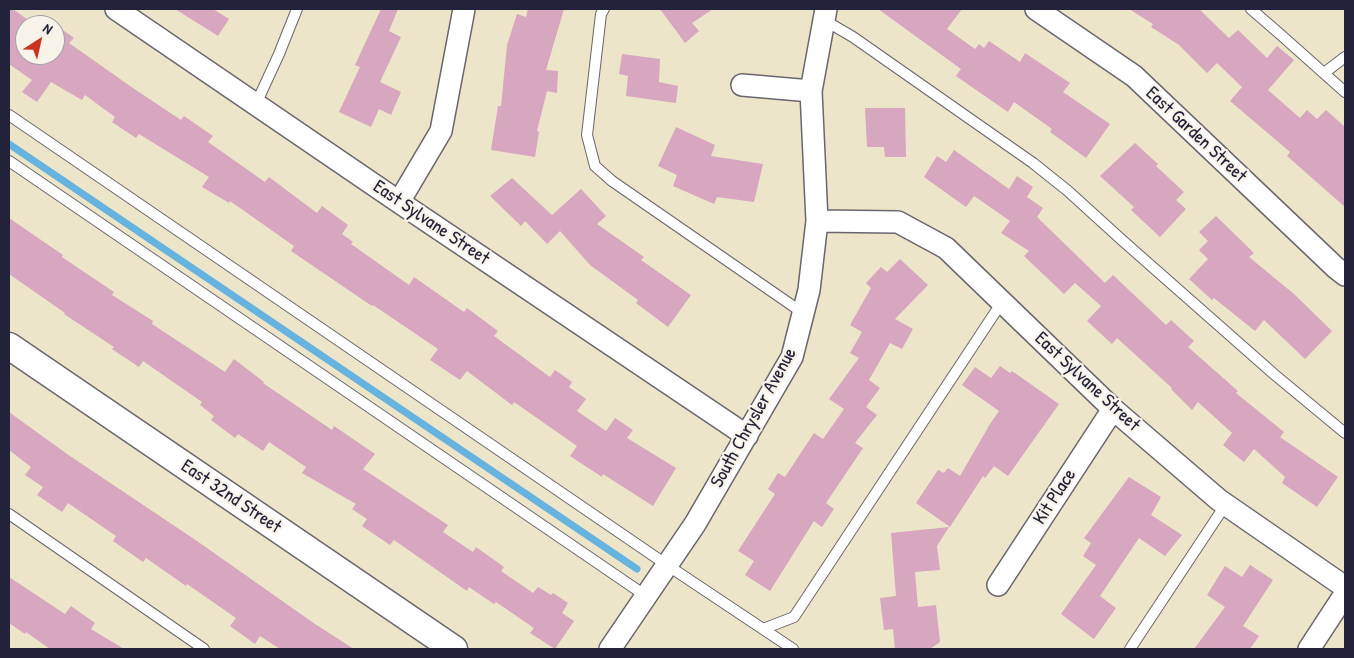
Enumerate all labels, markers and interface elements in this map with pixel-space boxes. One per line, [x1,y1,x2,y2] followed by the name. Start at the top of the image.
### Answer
[15,15,65,65] north arrow
[40,18,57,38] text: N
[1141,82,1251,188] street label: East Garden Street
[368,176,494,270] street label: East Sylvane Street
[1030,327,1144,437] street label: East Sylvane Street
[706,344,802,492] street label: South Chrysler Avenue
[177,455,285,539] street label: East 32nd Street
[1029,465,1081,529] street label: Kit Place

